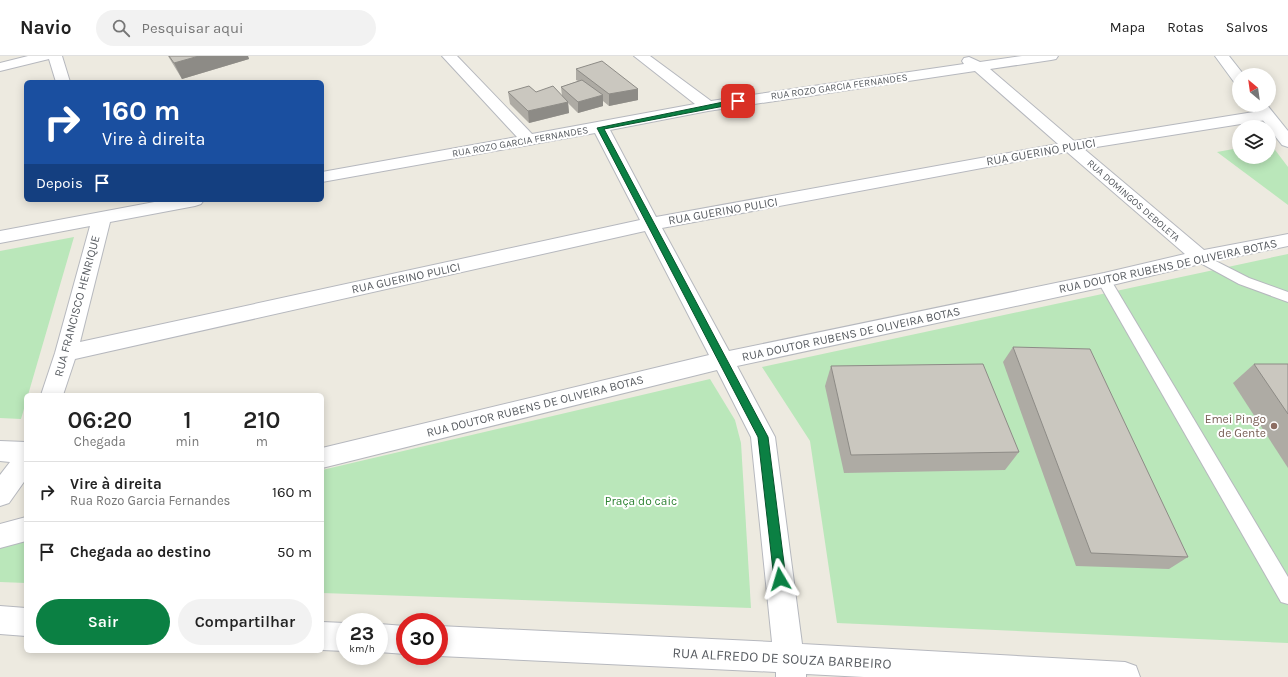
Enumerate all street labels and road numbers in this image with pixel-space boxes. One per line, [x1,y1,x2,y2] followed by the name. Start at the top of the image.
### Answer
[770,71,908,103] street label: RUA ROZO GARCIA FERNANDES
[451,124,589,160] street label: RUA ROZO GARCIA FERNANDES
[985,135,1097,169] street label: RUA GUERINO PULICI
[1085,157,1182,244] street label: RUA DOMINGOS DEBOLETA
[667,194,779,228] street label: RUA GUERINO PULICI
[51,234,103,378] street label: RUA FRANCISCO HENRIQUE
[1057,236,1279,296] street label: RUA DOUTOR RUBENS DE OLIVEIRA BOTAS
[350,260,462,296] street label: RUA GUERINO PULICI
[740,304,962,364] street label: RUA DOUTOR RUBENS DE OLIVEIRA BOTAS
[425,372,645,440] street label: RUA DOUTOR RUBENS DE OLIVEIRA BOTAS
[672,644,892,673] street label: RUA ALFREDO DE SOUZA BARBEIRO

